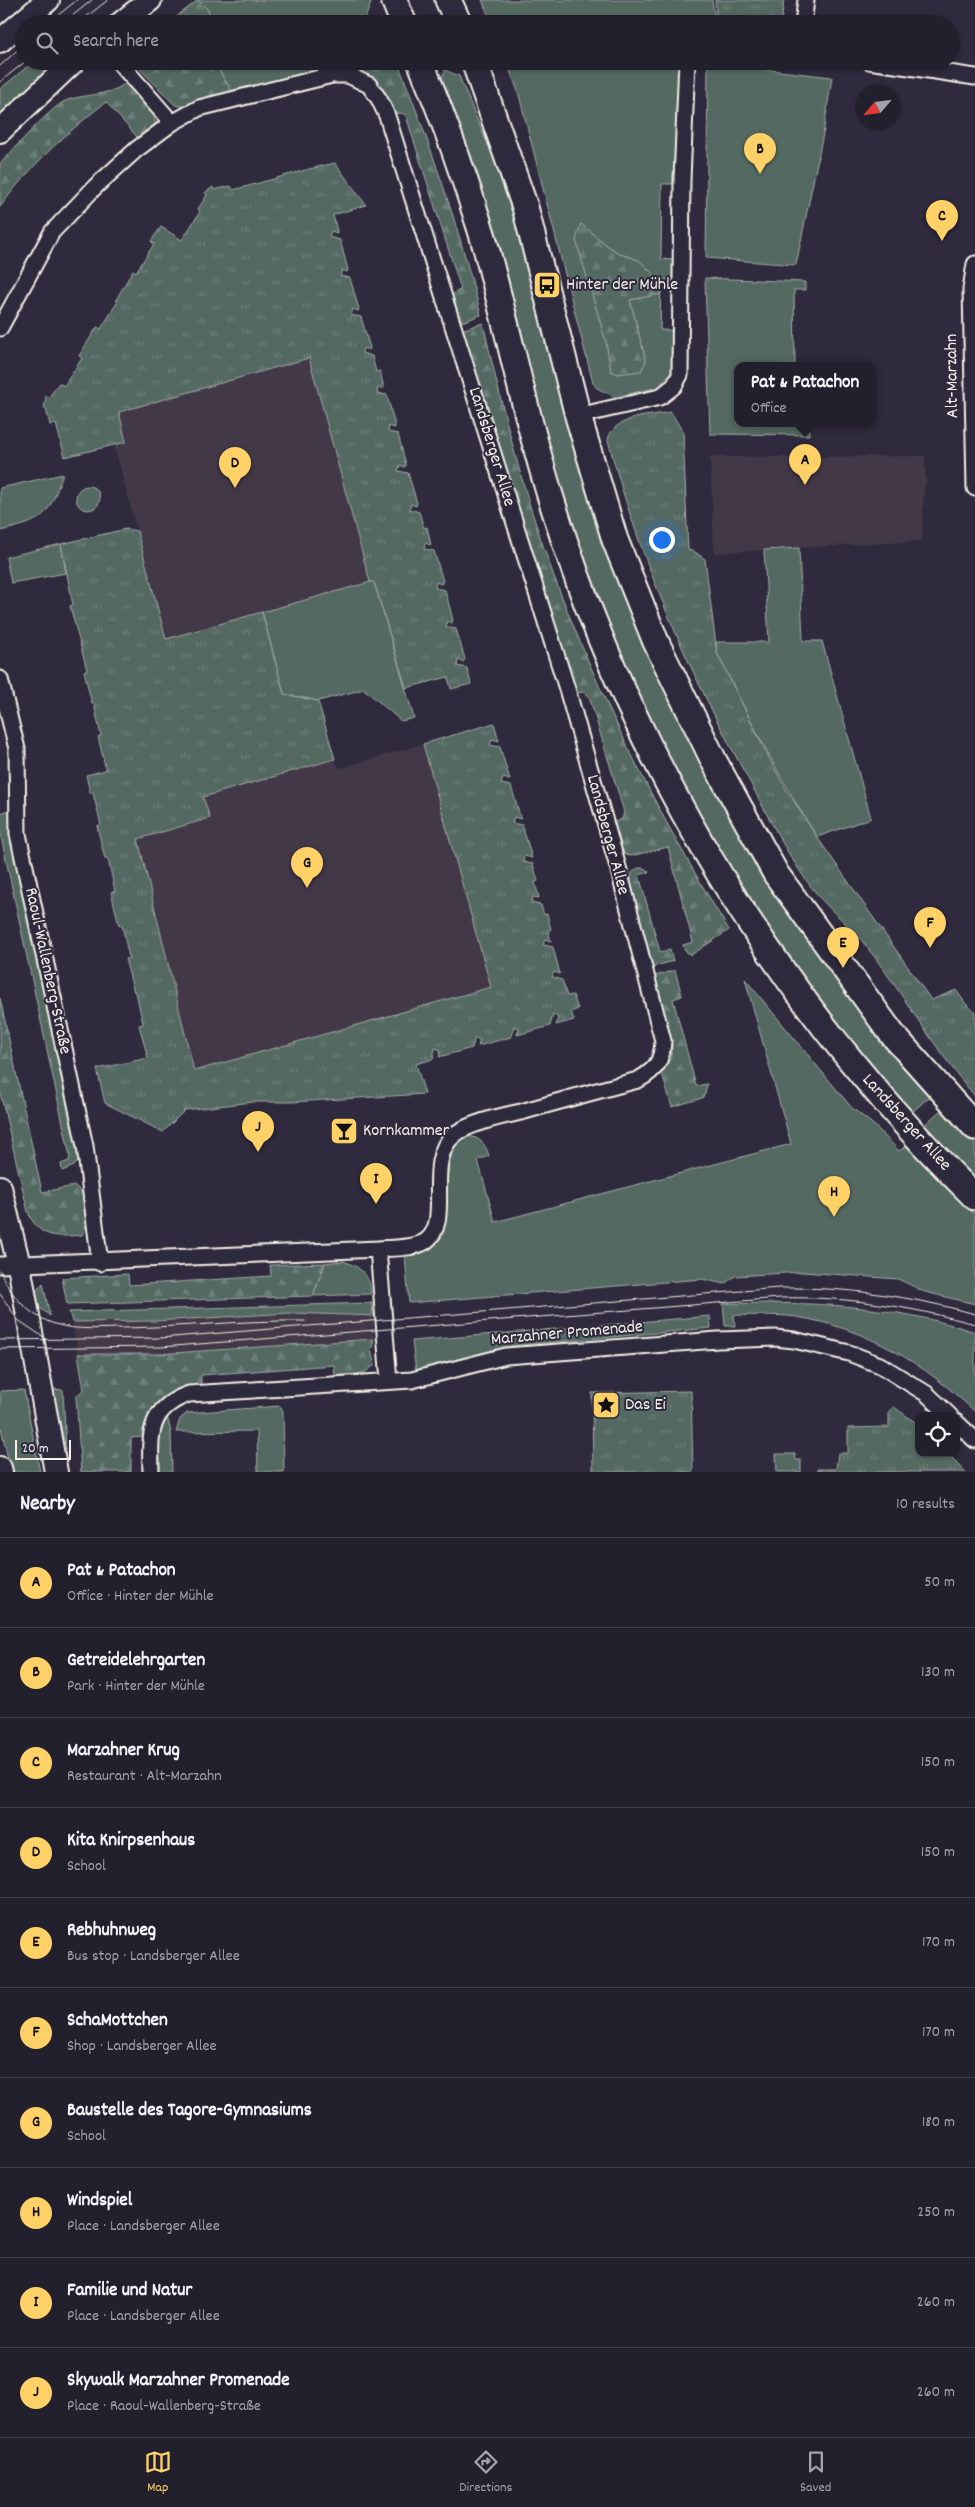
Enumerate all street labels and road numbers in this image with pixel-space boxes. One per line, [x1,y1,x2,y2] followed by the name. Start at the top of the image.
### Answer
[940,334,966,418] street label: Alt-Marzahn
[461,384,521,510] street label: Landsberger Allee
[579,772,635,898] street label: Landsberger Allee
[17,885,77,1057] street label: Raoul-Wallenberg-Straße
[855,1069,957,1177] street label: Landsberger Allee
[490,1315,644,1353] street label: Marzahner Promenade

